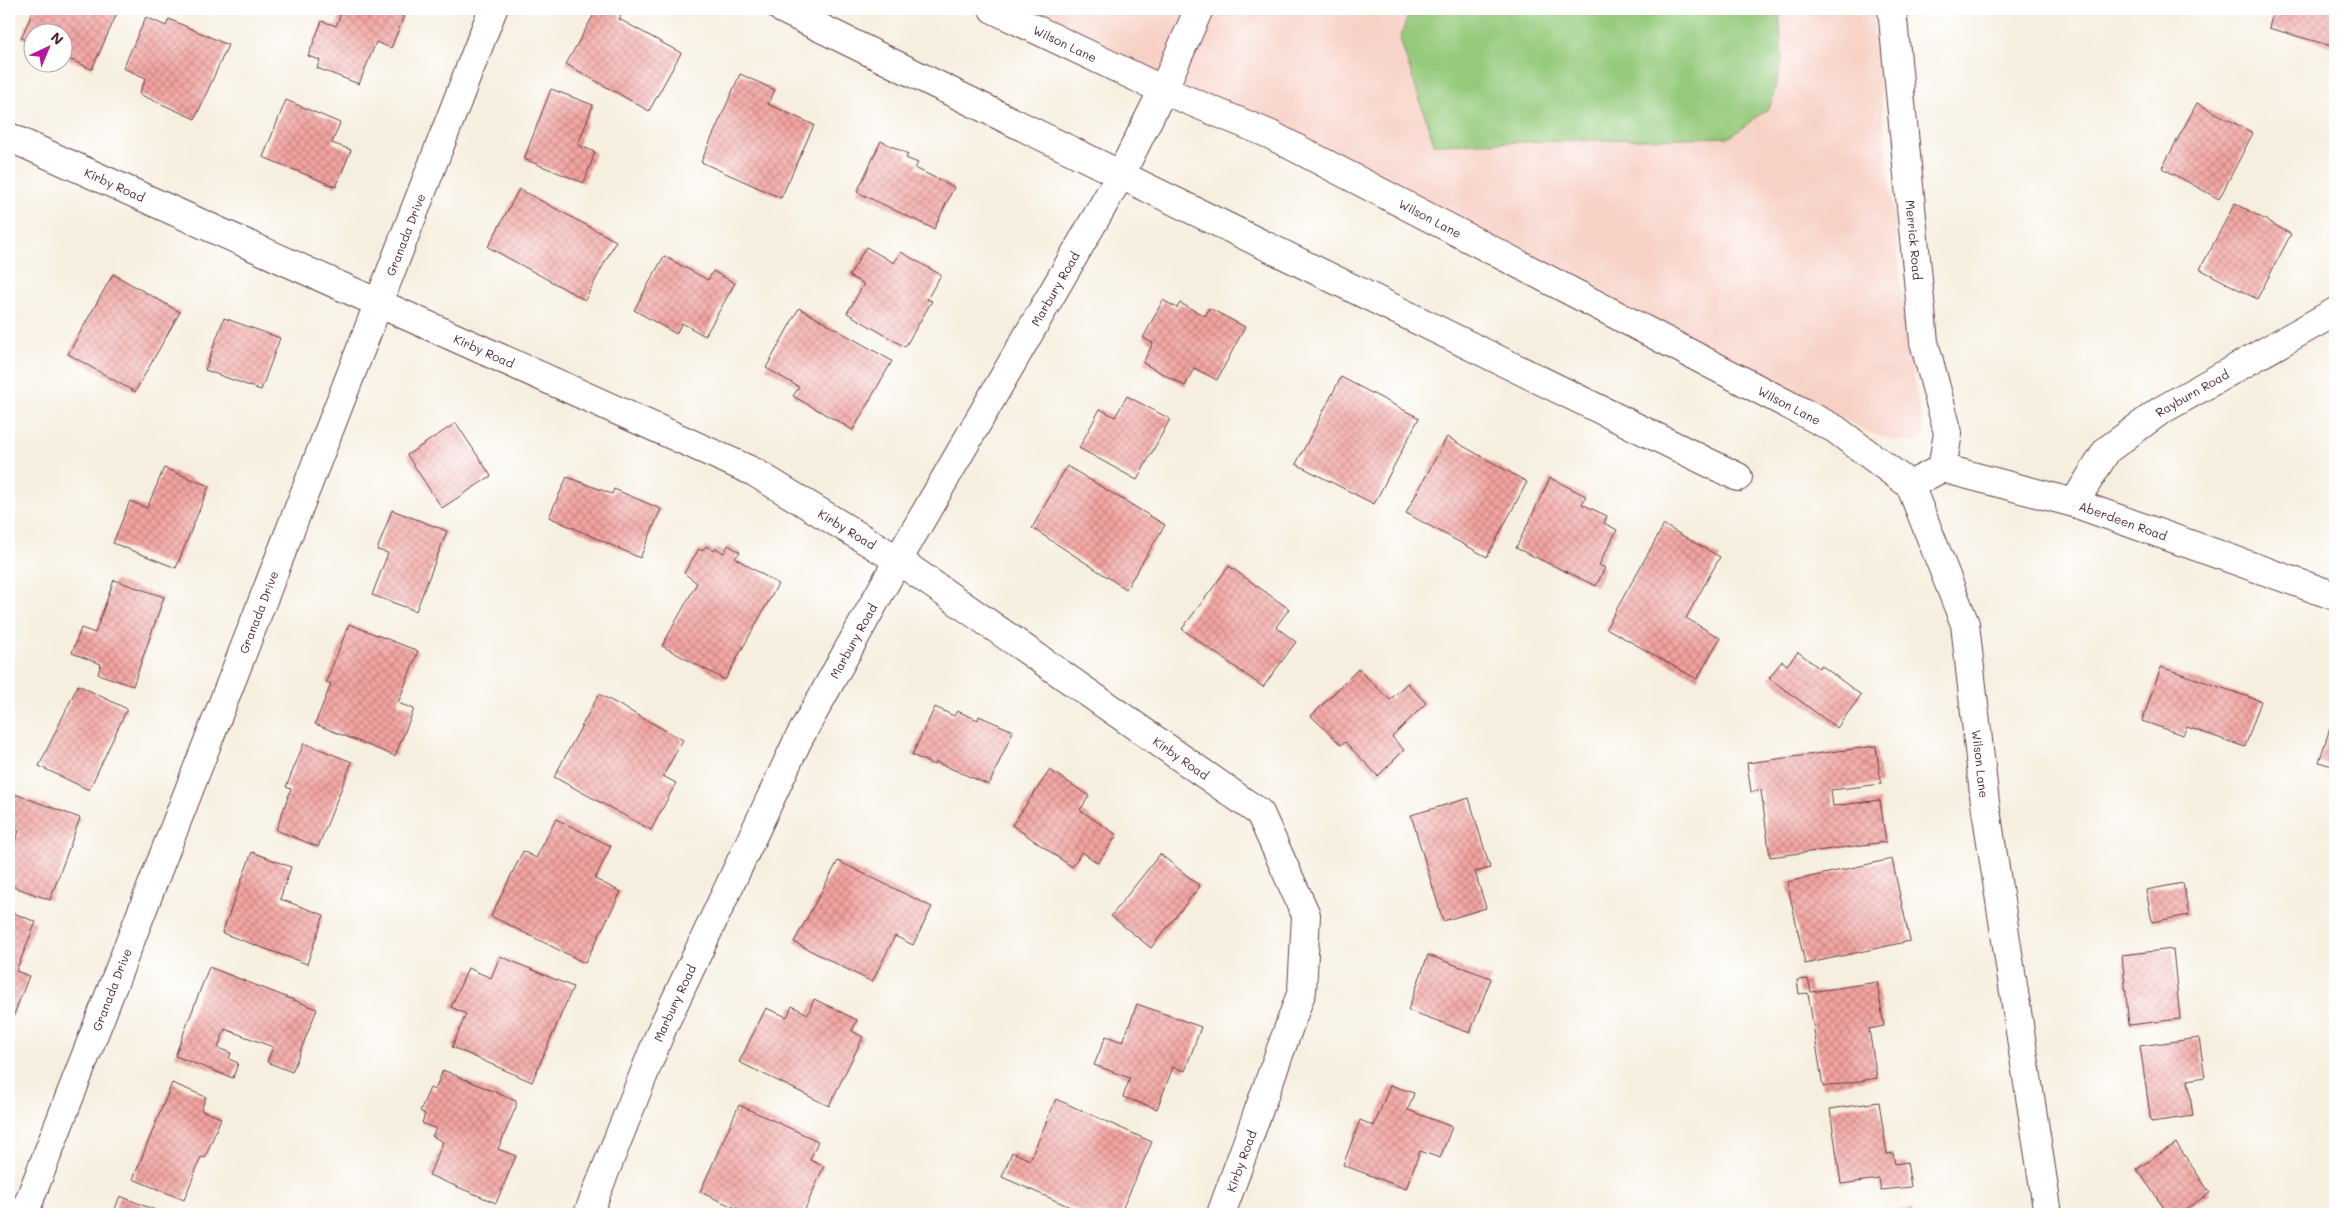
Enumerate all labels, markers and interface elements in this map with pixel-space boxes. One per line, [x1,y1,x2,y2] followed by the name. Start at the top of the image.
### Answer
[1031,21,1100,65] street label: Wilson Lane
[22,22,72,72] north arrow
[47,28,68,49] text: N
[82,164,148,205] street label: Kirby Road
[382,191,428,278] street label: Granada Drive
[1396,195,1464,241] street label: Wilson Lane
[1902,199,1926,281] street label: Merrick Road
[1027,248,1083,329] street label: Marbury Road
[451,330,517,371] street label: Kirby Road
[2152,366,2232,420] street label: Rayburn Road
[1755,382,1824,428] street label: Wilson Lane
[2077,497,2170,544] street label: Aberdeen Road
[815,505,879,553] street label: Kirby Road
[235,568,282,656] street label: Granada Drive
[826,600,880,681] street label: Marbury Road
[1969,729,1992,799] street label: Wilson Lane
[1150,733,1213,783] street label: Kirby Road
[88,946,135,1033] street label: Granada Drive
[650,961,699,1044] street label: Marbury Road
[1222,1128,1260,1194] street label: Kirby Road

